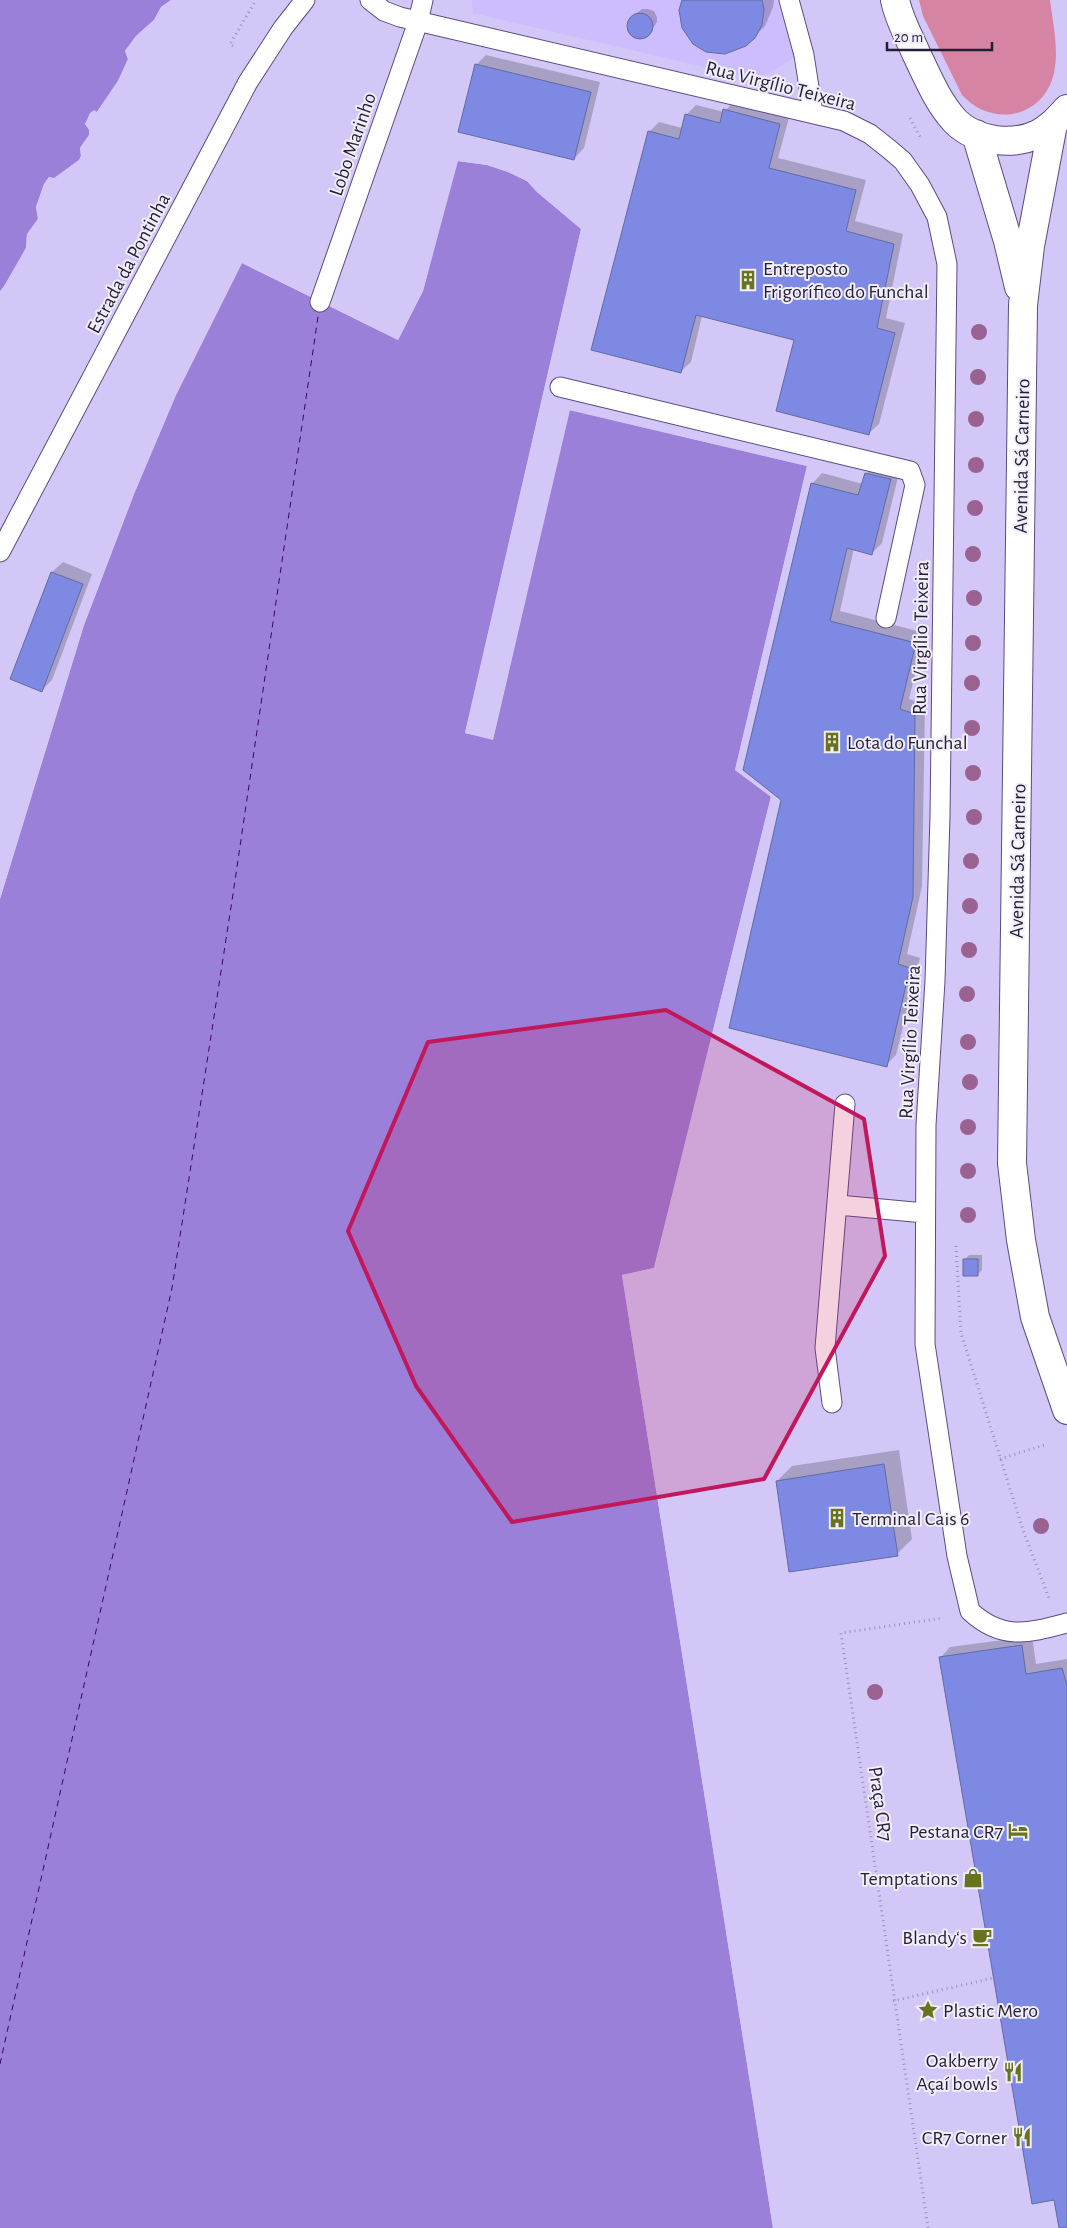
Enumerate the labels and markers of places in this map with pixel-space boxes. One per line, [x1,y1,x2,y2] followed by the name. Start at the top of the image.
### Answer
[763,259,929,302] place label: Entreposto Frigorífico do Funchal
[737,269,759,291] building icon: Entreposto Frigorífico do Funchal
[821,731,843,753] building icon: Lota do Funchal
[847,733,968,753] place label: Lota do Funchal
[826,1507,848,1529] building icon: Terminal Cais 6
[852,1509,969,1529] place label: Terminal Cais 6
[1007,1820,1029,1842] hotel icon: Pestana CR7
[909,1822,1003,1842] place label: Pestana CR7
[962,1867,984,1889] shop icon: Temptations
[860,1869,958,1889] place label: Temptations
[971,1926,993,1948] cafe icon: Blandy‘s
[902,1928,967,1948] place label: Blandy‘s
[917,1999,939,2021] place icon: Plastic Mero
[943,2001,1038,2021] place label: Plastic Mero
[916,2051,998,2094] place label: Oakberry Açaí bowls
[1002,2061,1024,2083] restaurant icon: Oakberry Açaí bowls
[1011,2126,1033,2148] restaurant icon: CR7 Corner
[922,2128,1008,2148] place label: CR7 Corner

